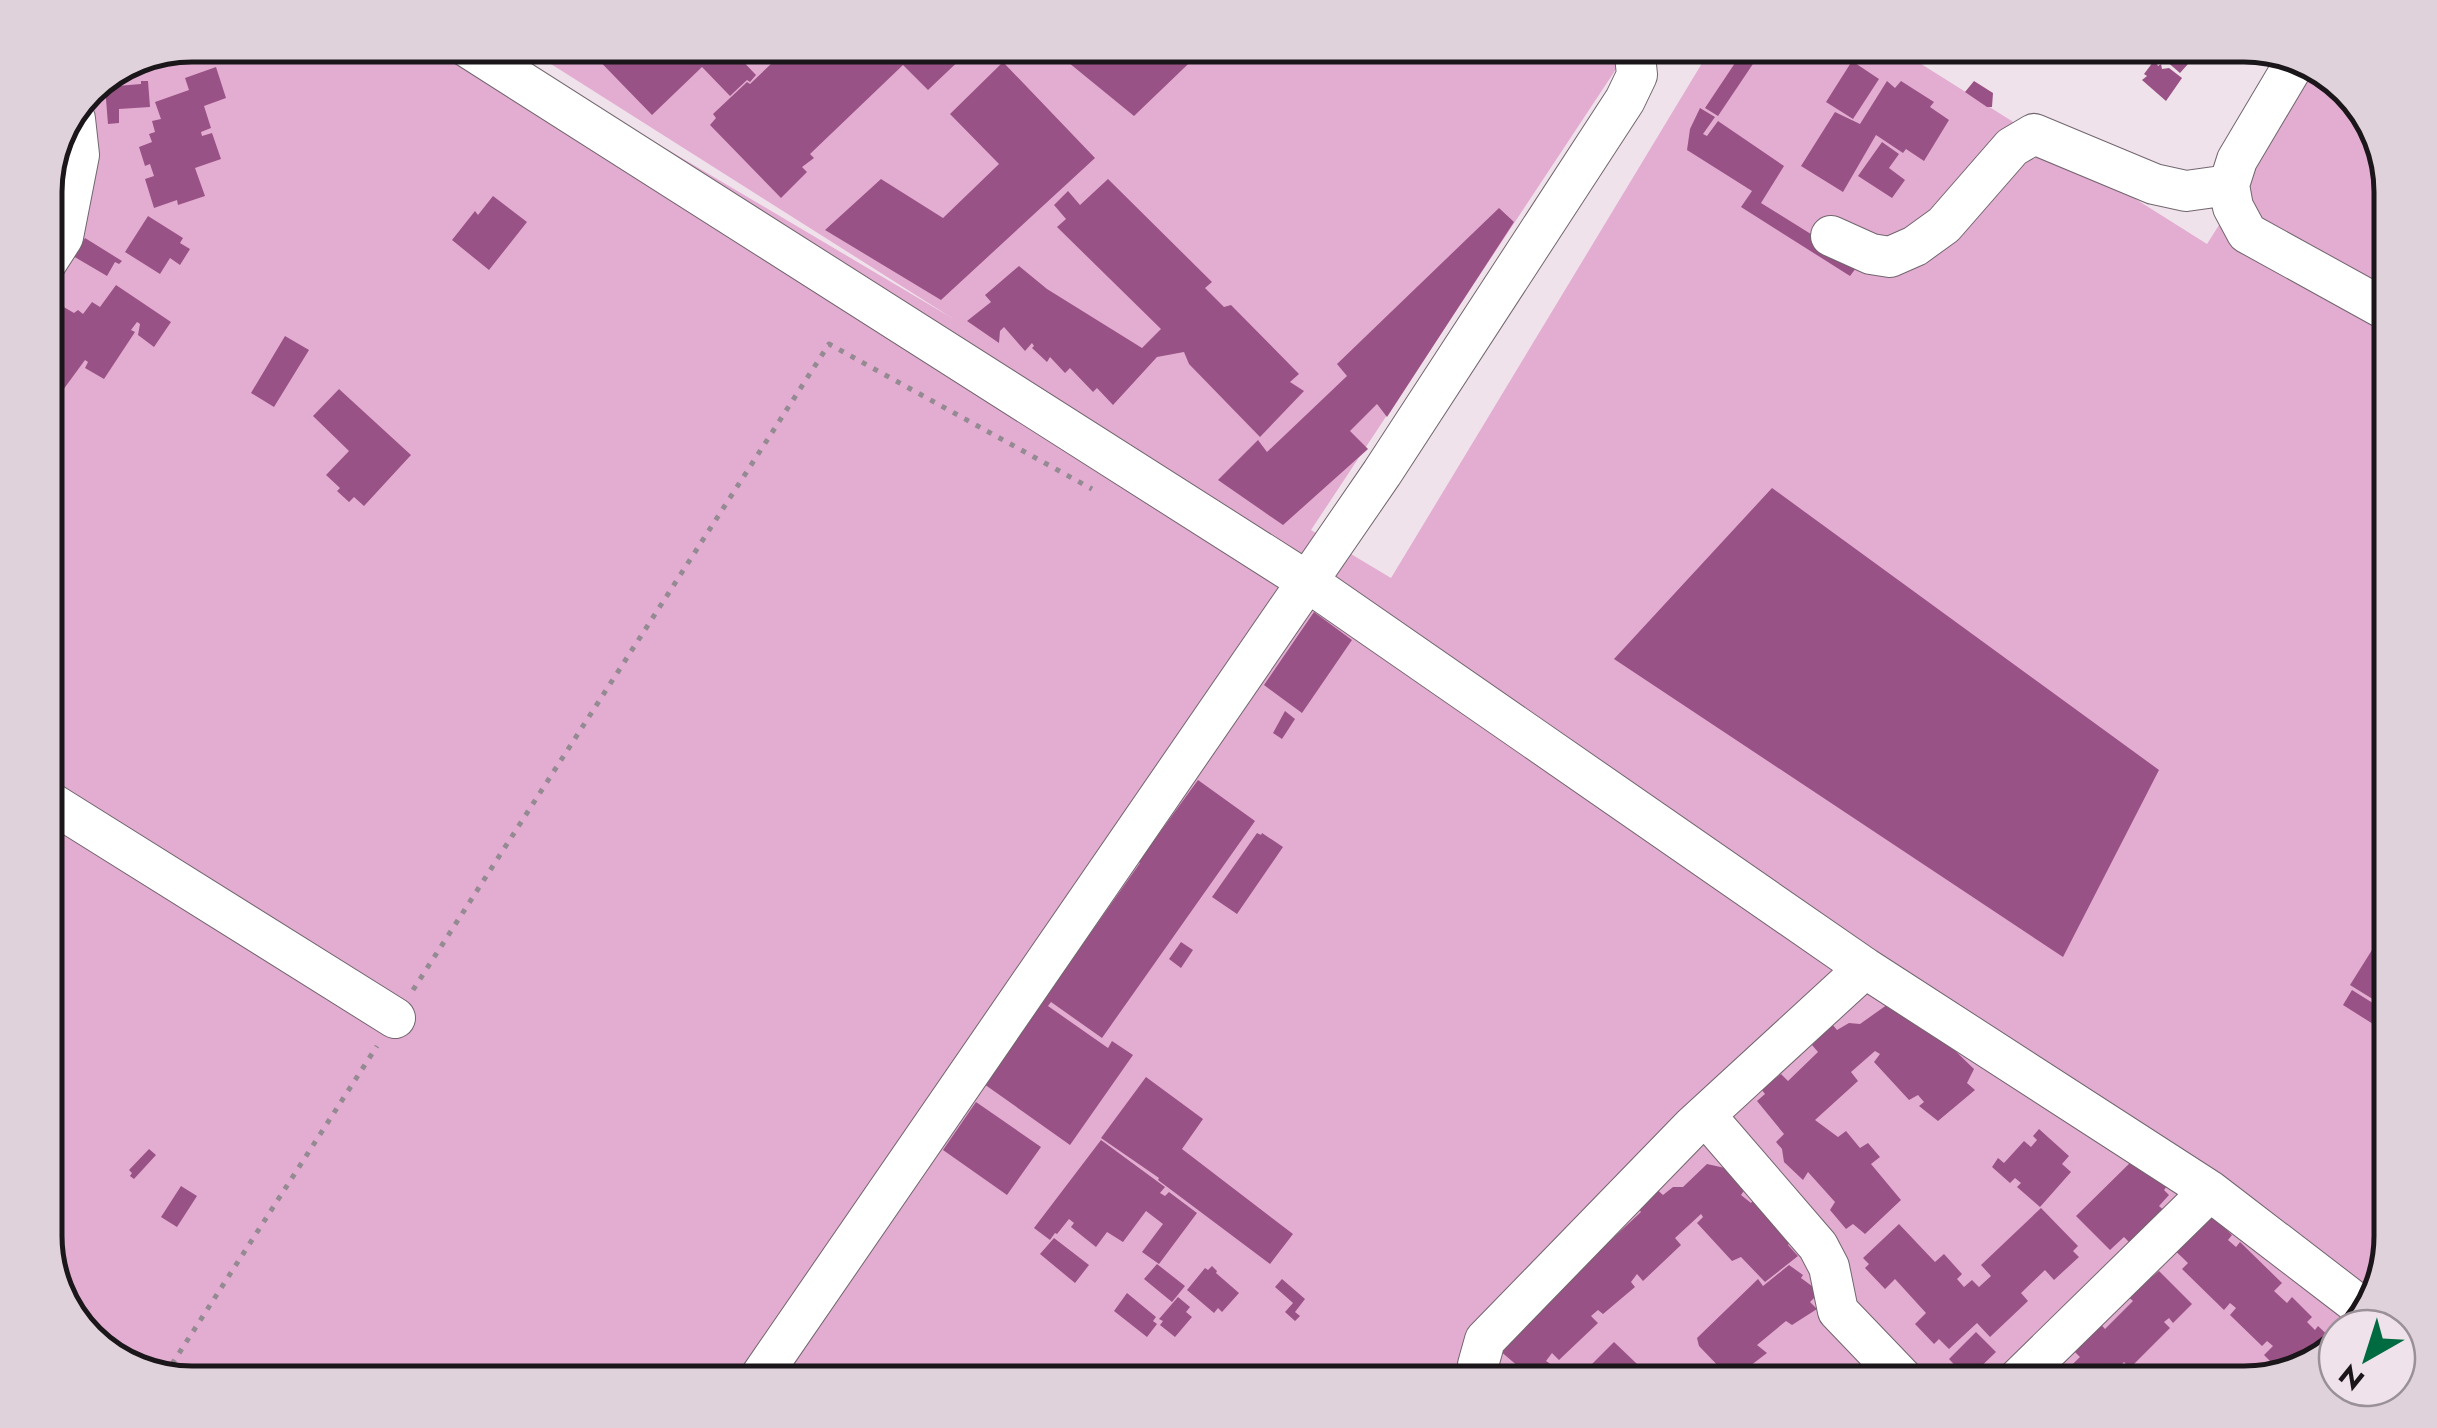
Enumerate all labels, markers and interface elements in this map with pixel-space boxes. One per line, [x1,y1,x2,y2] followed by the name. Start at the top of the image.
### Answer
[2317,1308,2417,1408] north arrow
[2330,1354,2373,1400] text: N

